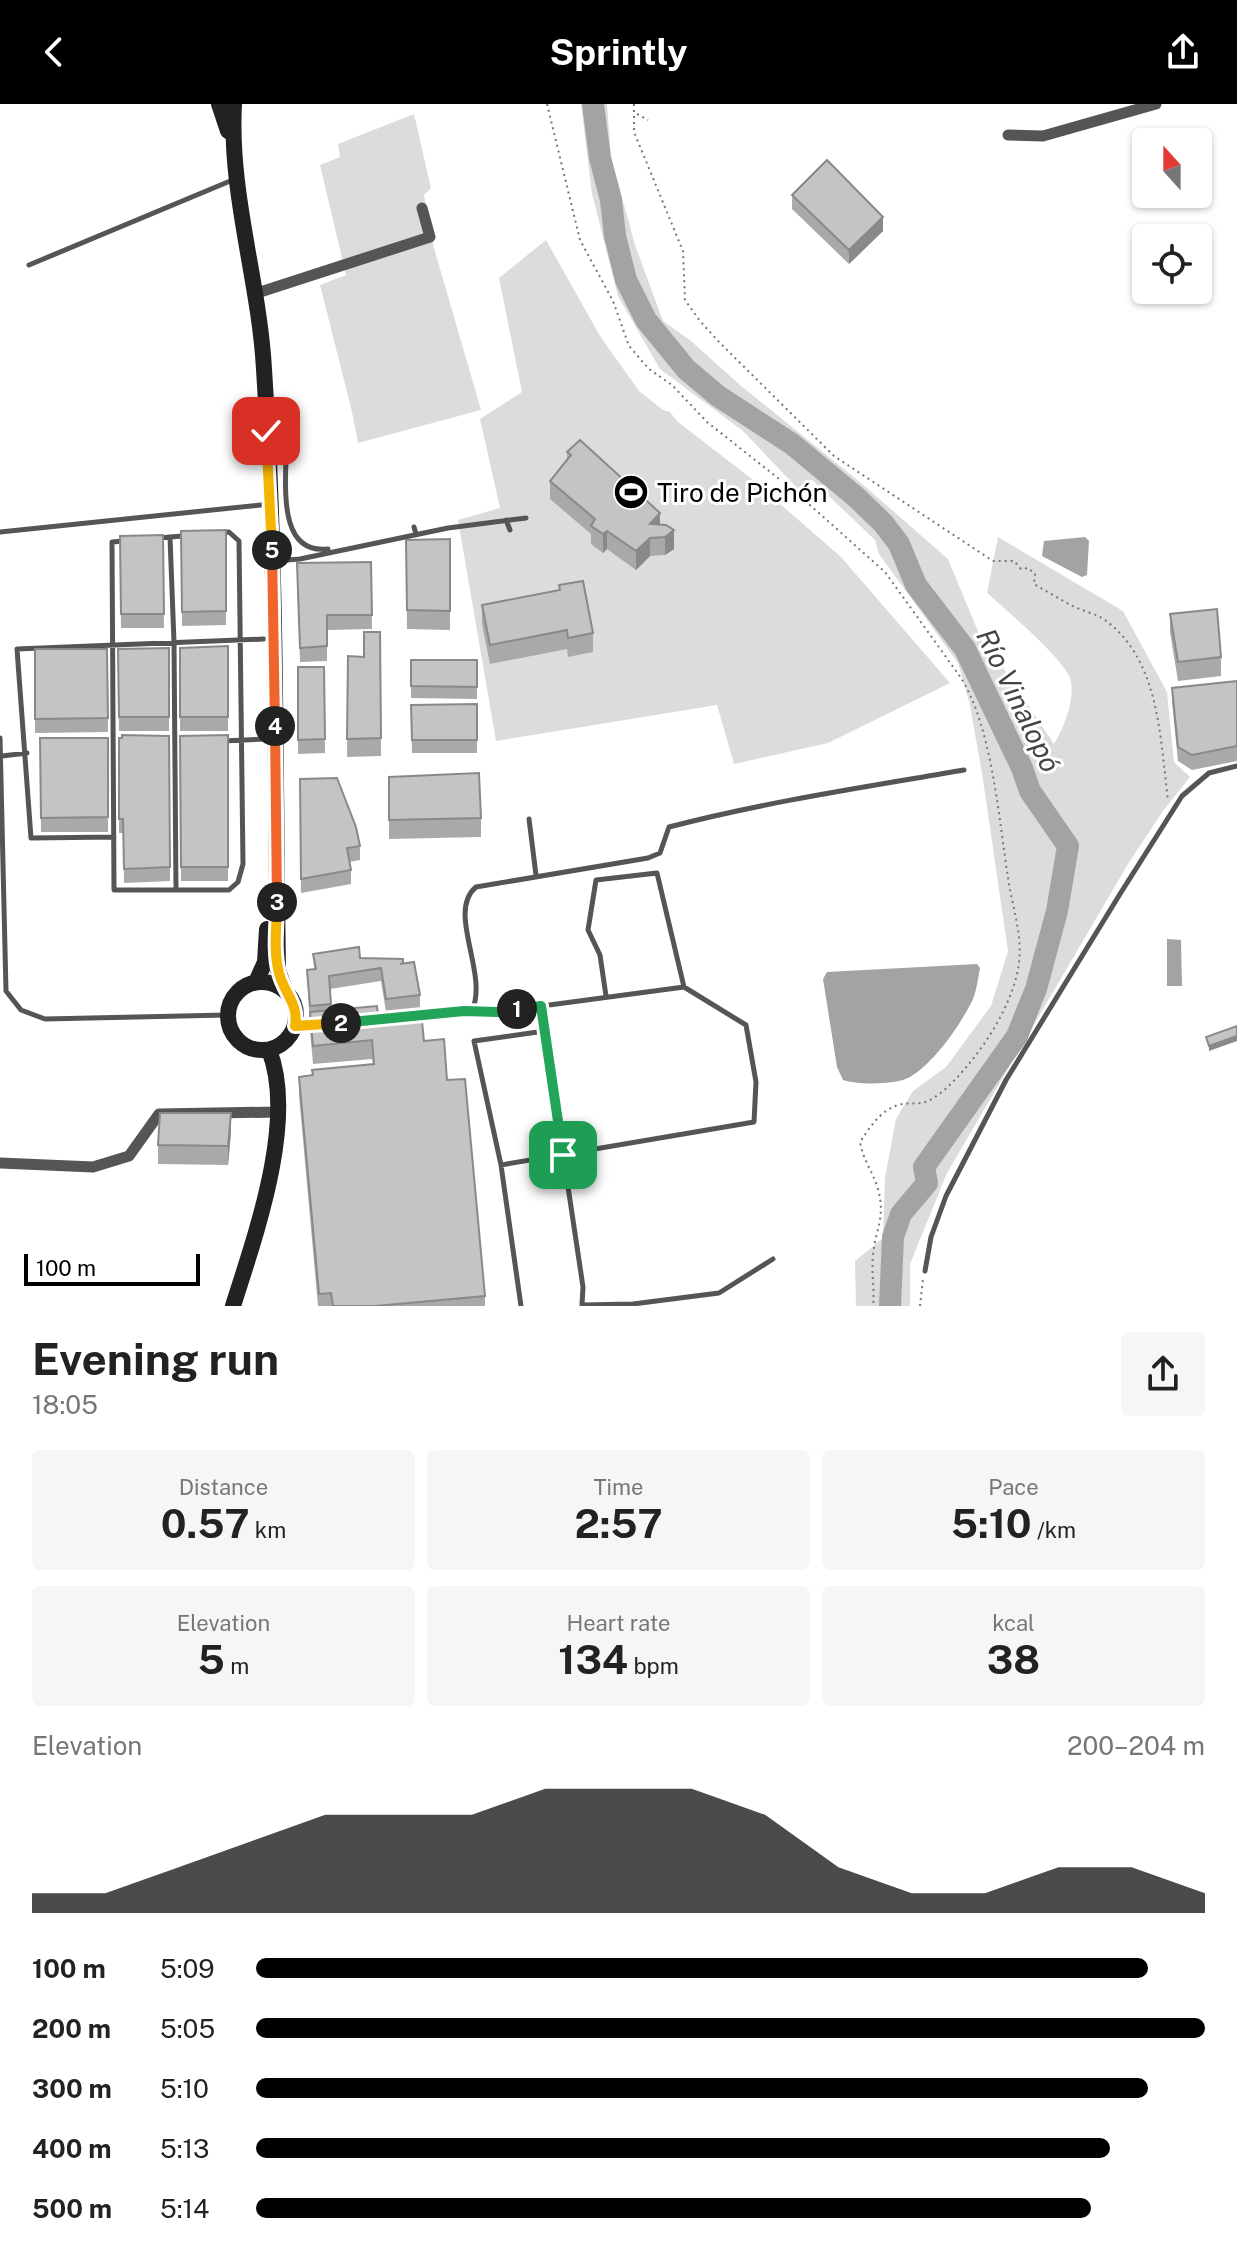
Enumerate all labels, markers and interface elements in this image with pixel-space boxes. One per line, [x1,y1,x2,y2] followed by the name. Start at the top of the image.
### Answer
[32,30,76,74] icon: back
[1161,30,1205,74] icon: share
[549,31,688,73] text: Sprintly
[1132,128,1212,208] north arrow
[1132,128,1212,304] map controls
[1132,224,1212,304] button: locate
[232,397,300,465] pin
[244,409,288,453] icon: check
[612,473,650,511] sports icon: Tiro de Pichón
[657,477,828,508] place label: Tiro de Pichón
[252,530,292,570] pin: 5
[265,537,279,563] text: 5
[970,623,1068,777] water label: Río Vinalopó
[255,706,295,746] pin: 4
[268,713,282,739] text: 4
[257,882,297,922] pin: 3
[270,889,284,915] text: 3
[497,989,537,1029] pin: 1
[512,996,522,1022] text: 1
[321,1003,361,1043] pin: 2
[334,1010,348,1036] text: 2
[529,1121,597,1189] pin
[541,1133,585,1177] icon: arrive
[24,1250,200,1286] scale bar
[36,1255,96,1281] text: 100 m
[1121,1332,1205,1416] button: share
[32,1333,279,1385] text: Evening run
[32,1389,98,1420] text: 18:05
[179,1474,268,1500] text: Distance
[593,1474,644,1500] text: Time
[988,1474,1039,1500] text: Pace
[161,1500,249,1547] text: 0.57
[574,1500,663,1547] text: 2:57
[951,1500,1032,1547] text: 5:10
[249,1517,286,1543] text: km
[1032,1517,1076,1543] text: /km
[177,1610,270,1636] text: Elevation
[567,1610,671,1636] text: Heart rate
[992,1610,1035,1636] text: kcal
[198,1636,225,1683] text: 5
[558,1636,628,1683] text: 134
[987,1636,1040,1683] text: 38
[225,1653,249,1679] text: m
[628,1653,679,1679] text: bpm
[32,1730,142,1761] text: Elevation
[1067,1730,1205,1761] text: 200–204 m
[32,1953,106,1984] text: 100 m
[160,1953,215,1984] text: 5:09
[32,2013,111,2044] text: 200 m
[160,2013,215,2044] text: 5:05
[32,2073,112,2104] text: 300 m
[160,2073,209,2104] text: 5:10
[32,2133,112,2164] text: 400 m
[160,2133,209,2164] text: 5:13
[32,2193,112,2224] text: 500 m
[160,2193,209,2224] text: 5:14

